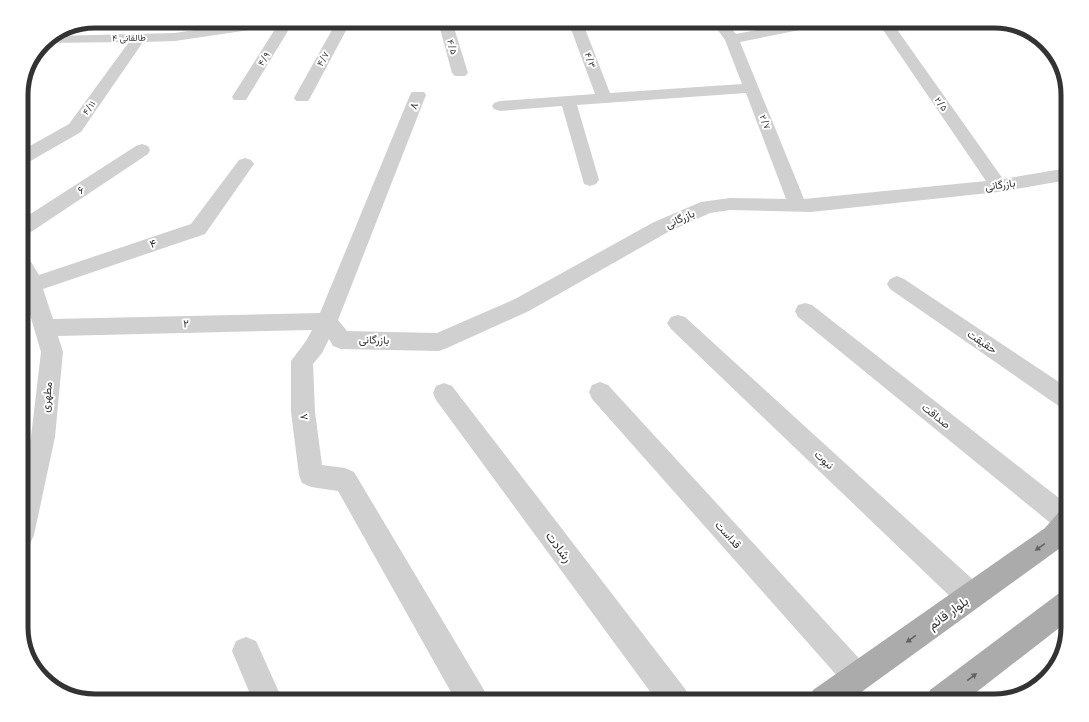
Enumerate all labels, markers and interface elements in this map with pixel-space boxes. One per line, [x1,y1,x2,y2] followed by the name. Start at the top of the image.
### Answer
[112,33,146,43] street label: طالقانی ۴
[445,38,459,56] street label: ۴/۵
[256,50,272,68] street label: ۴/۹
[315,50,331,68] street label: ۴/۷
[583,51,598,69] street label: ۴/۳
[933,95,949,113] street label: ۲/۵
[81,99,97,117] street label: ۴/۱۱
[407,100,421,111] street label: ۸
[758,113,772,131] street label: ۲/۷
[984,176,1016,194] street label: بازرگانی
[75,183,87,197] street label: ۶
[663,207,697,231] street label: بازرگانی
[148,237,158,251] street label: ۴
[183,317,189,331] street label: ۲
[965,328,999,356] street label: حقیقت
[359,333,389,347] street label: بازرگانی
[39,381,55,413] street label: مطهری
[919,401,953,431] street label: صداقت
[297,413,311,421] street label: ۸
[812,448,836,472] street label: نبوت
[712,519,744,551] street label: قداست
[542,529,575,566] street label: رشادت
[1034,543,1045,551] one-way arrow
[925,593,972,633] street label: بلوار قائم
[906,635,916,643] one-way arrow
[967,673,978,682] one-way arrow

